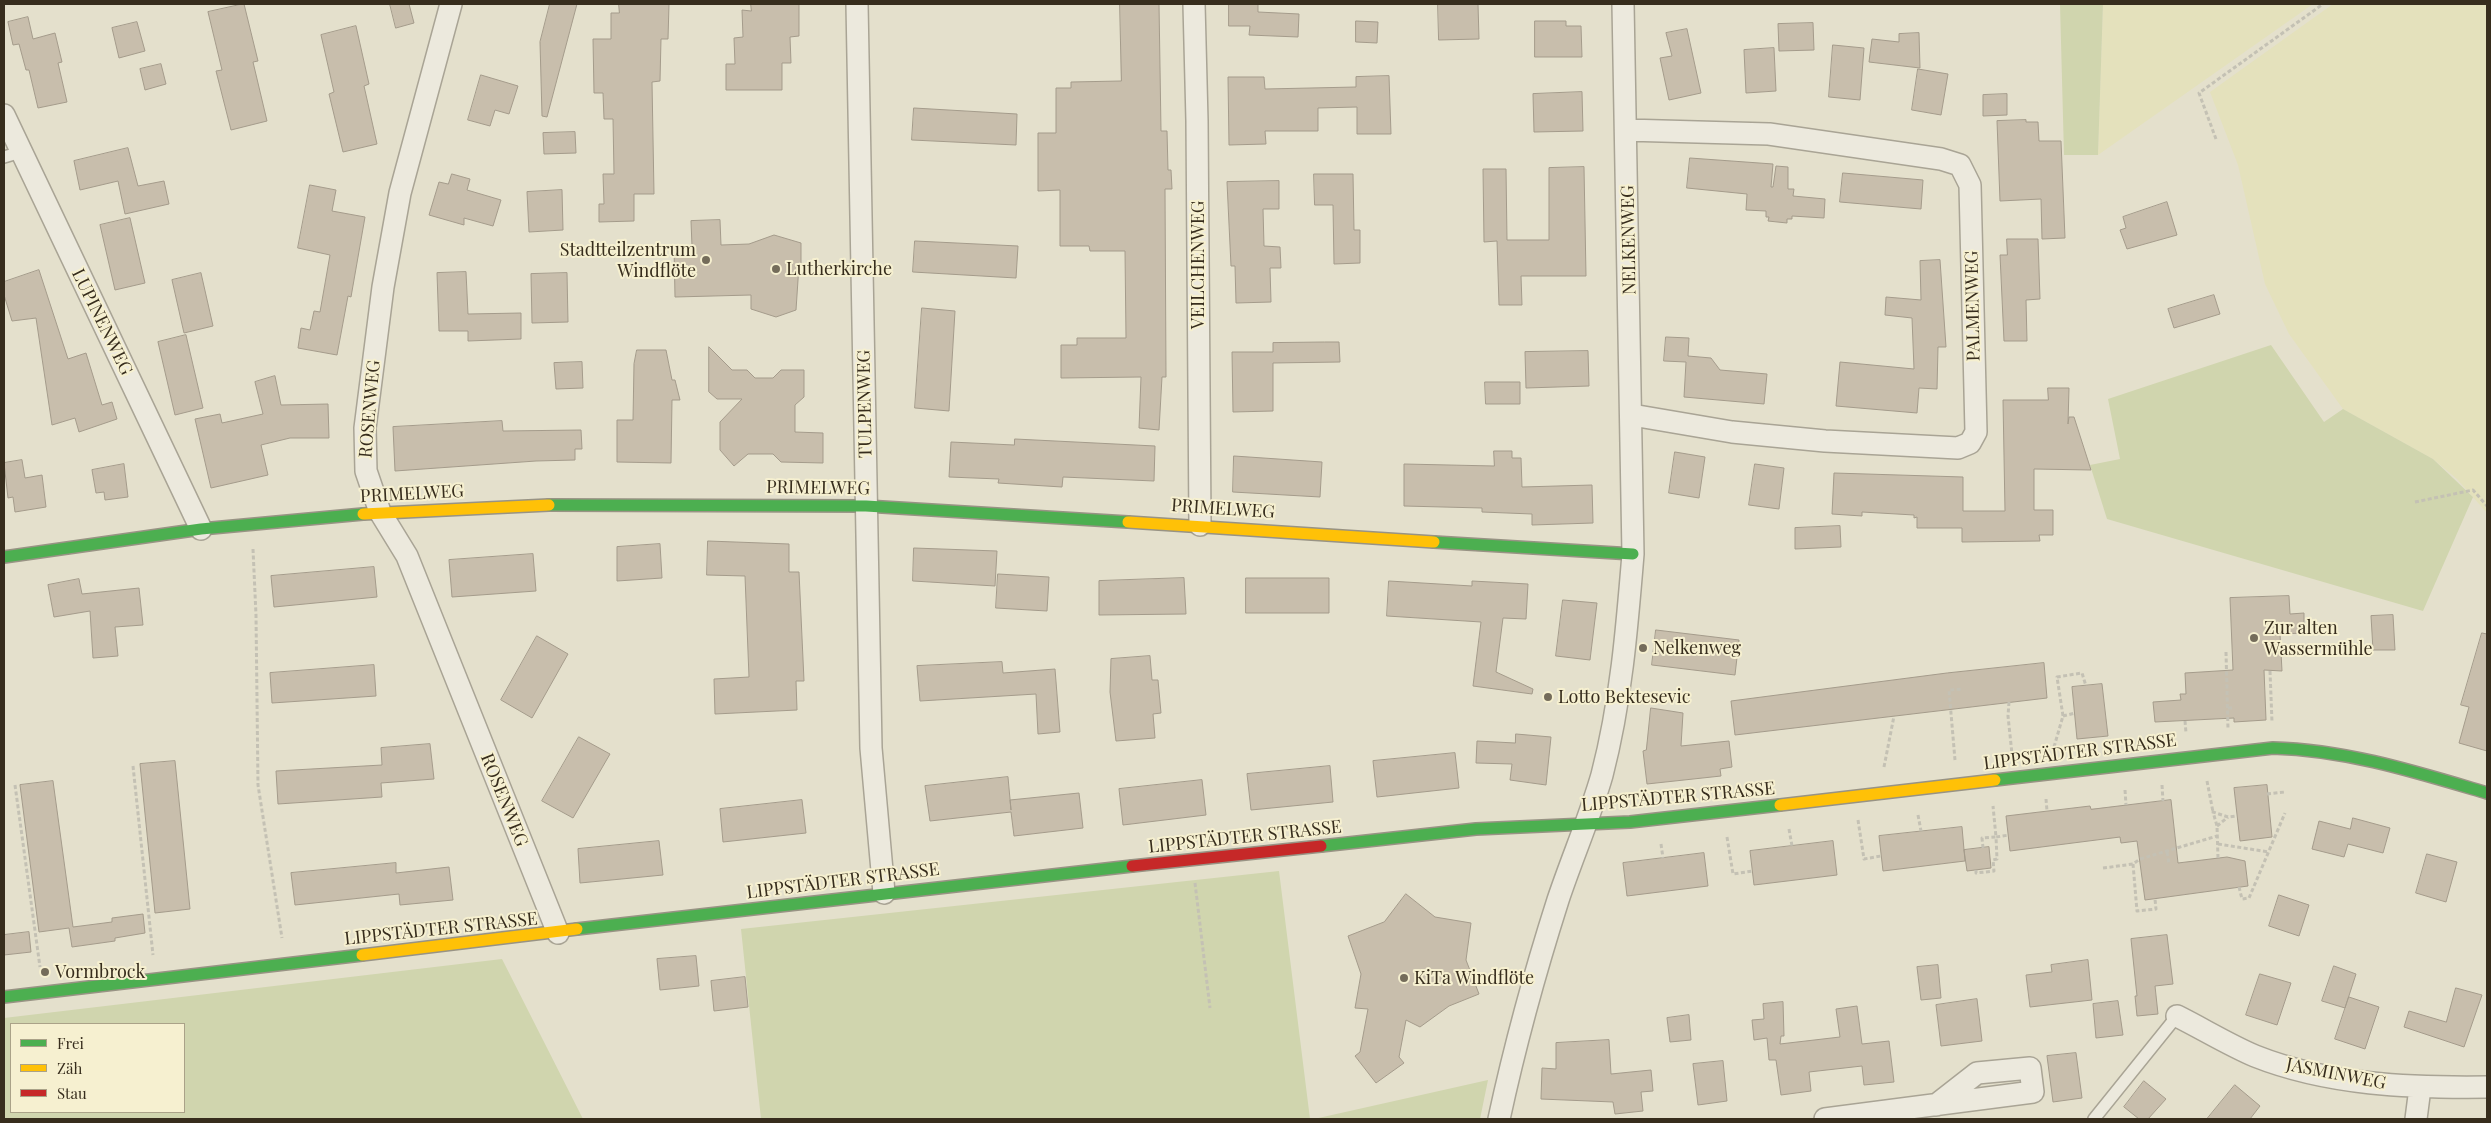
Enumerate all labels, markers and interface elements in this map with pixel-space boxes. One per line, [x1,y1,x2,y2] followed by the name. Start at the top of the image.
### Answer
[1617,185,1641,295] street label: NELKENWEG
[1187,201,1209,329] street label: VEILCHENWEG
[560,239,696,282] place label: Stadtteilzentrum Windflöte
[1961,251,1985,361] street label: PALMENWEG
[700,254,712,266] marker: Stadtteilzentrum Windflöte
[786,258,892,280] place label: Lutherkirche
[770,263,782,275] marker: Lutherkirche
[67,265,137,379] street label: LUPINENWEG
[853,350,877,458] street label: TULPENWEG
[355,359,385,459] street label: ROSENWEG
[766,476,870,500] street label: PRIMELWEG
[360,480,464,508] street label: PRIMELWEG
[1170,495,1276,523] street label: PRIMELWEG
[2264,617,2373,660] place label: Zur alten Wassermühle
[2248,632,2260,644] marker: Zur alten Wassermühle
[1653,637,1741,659] place label: Nelkenweg
[1637,642,1649,654] marker: Nelkenweg
[1558,686,1690,708] place label: Lotto Bektesevic
[1542,691,1554,703] marker: Lotto Bektesevic
[1982,729,2178,775] street label: LIPPSTÄDTER STRASSE
[476,750,532,850] street label: ROSENWEG
[1580,778,1776,816] street label: LIPPSTÄDTER STRASSE
[1147,816,1343,858] street label: LIPPSTÄDTER STRASSE
[745,858,941,904] street label: LIPPSTÄDTER STRASSE
[343,908,539,950] street label: LIPPSTÄDTER STRASSE
[55,961,145,983] place label: Vormbrock
[39,966,51,978] marker: Vormbrock
[1414,967,1534,989] place label: KiTa Windflöte
[1398,972,1410,984] marker: KiTa Windflöte
[10,1023,185,1113] legend
[57,1033,84,1053] text: Frei
[2284,1054,2388,1094] street label: JASMINWEG
[57,1058,82,1078] text: Zäh
[57,1083,87,1103] text: Stau

